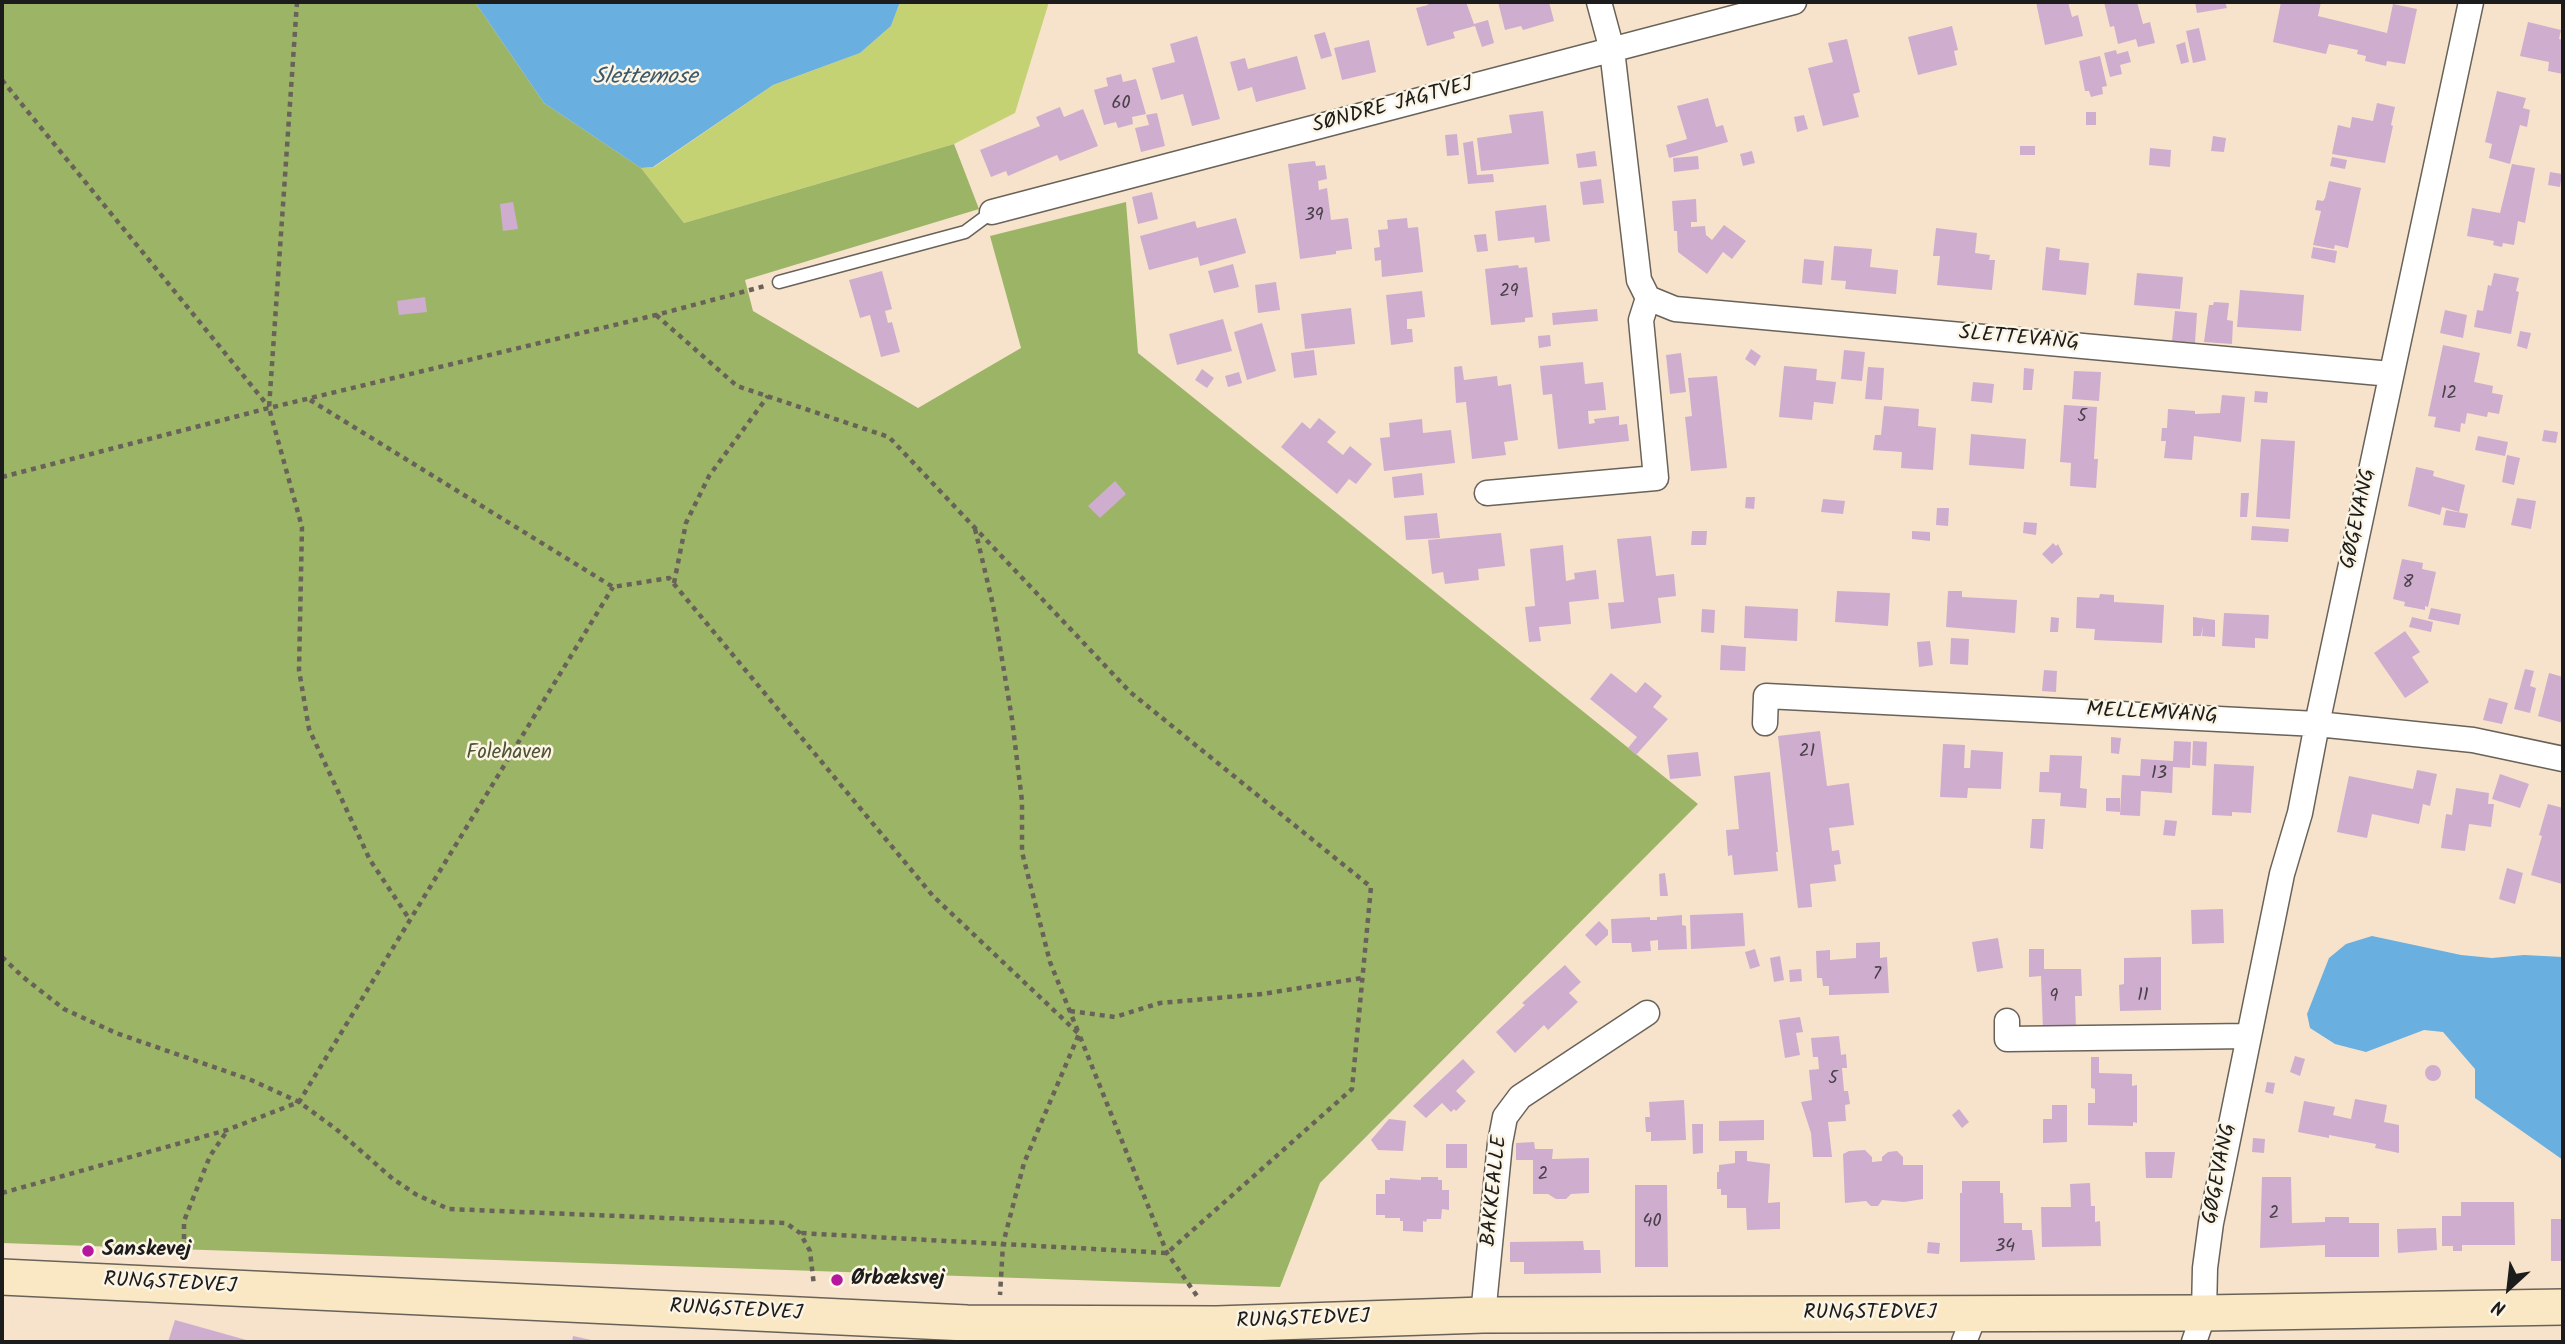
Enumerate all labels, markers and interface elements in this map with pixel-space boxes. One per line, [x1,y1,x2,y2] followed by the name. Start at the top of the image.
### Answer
[592,65,698,93] water label: Slettemose
[1310,74,1476,140] street label: SØNDRE JAGTVEJ
[1111,94,1131,116] house number: 60
[1304,206,1324,228] house number: 39
[1499,282,1519,304] house number: 29
[1958,322,2080,358] street label: SLETTEVANG
[2441,384,2457,406] house number: 12
[2077,407,2087,429] house number: 5
[2337,467,2383,571] street label: GØGEVANG
[2403,573,2413,595] house number: 8
[2086,699,2218,731] street label: MELLEMVANG
[466,741,552,767] park label: Folehaven
[1799,742,1815,764] house number: 21
[2151,764,2167,786] house number: 13
[1873,965,1881,987] house number: 7
[2137,986,2149,1008] house number: 11
[2050,987,2058,1009] house number: 9
[1828,1069,1838,1091] house number: 5
[2199,1122,2243,1226] street label: GØGEVANG
[1478,1134,1514,1248] street label: BAKKEALLE
[1538,1165,1548,1187] house number: 2
[2269,1204,2279,1226] house number: 2
[1643,1212,1661,1234] house number: 40
[1995,1237,2015,1259] house number: 34
[102,1238,191,1264] place label: Sanskevej
[80,1243,96,1259] marker: Sanskevej
[2474,1253,2544,1323] north arrow
[851,1267,944,1293] place label: Ørbæksvej
[103,1269,237,1301] street label: RUNGSTEDVEJ
[829,1272,845,1288] marker: Ørbæksvej
[2487,1291,2512,1323] text: N
[669,1296,803,1328] street label: RUNGSTEDVEJ
[1803,1301,1937,1327] street label: RUNGSTEDVEJ
[1236,1306,1370,1336] street label: RUNGSTEDVEJ

